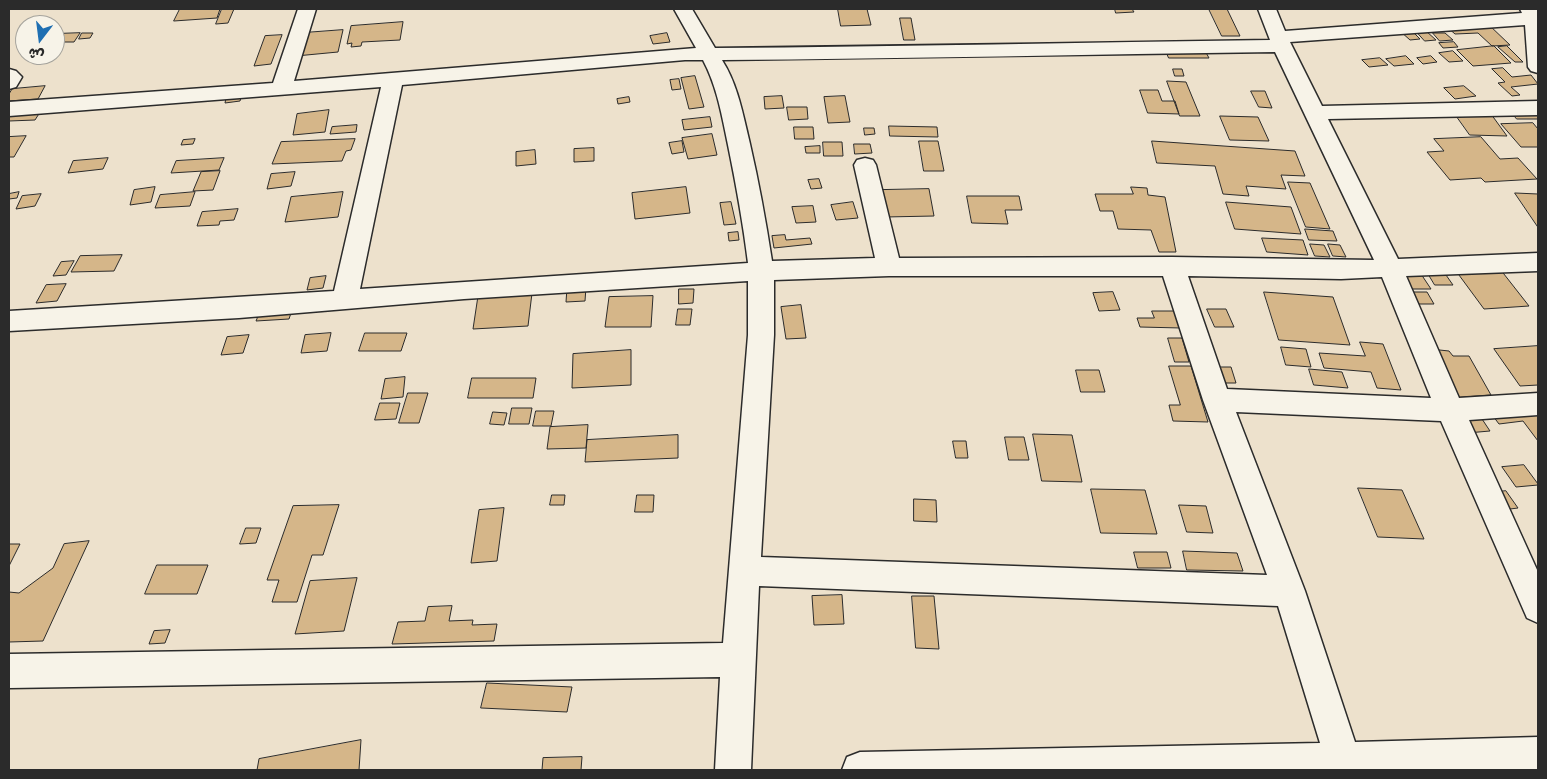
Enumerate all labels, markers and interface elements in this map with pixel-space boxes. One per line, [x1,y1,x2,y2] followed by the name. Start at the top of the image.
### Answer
[15,15,65,65] north arrow
[27,44,46,64] text: ش

